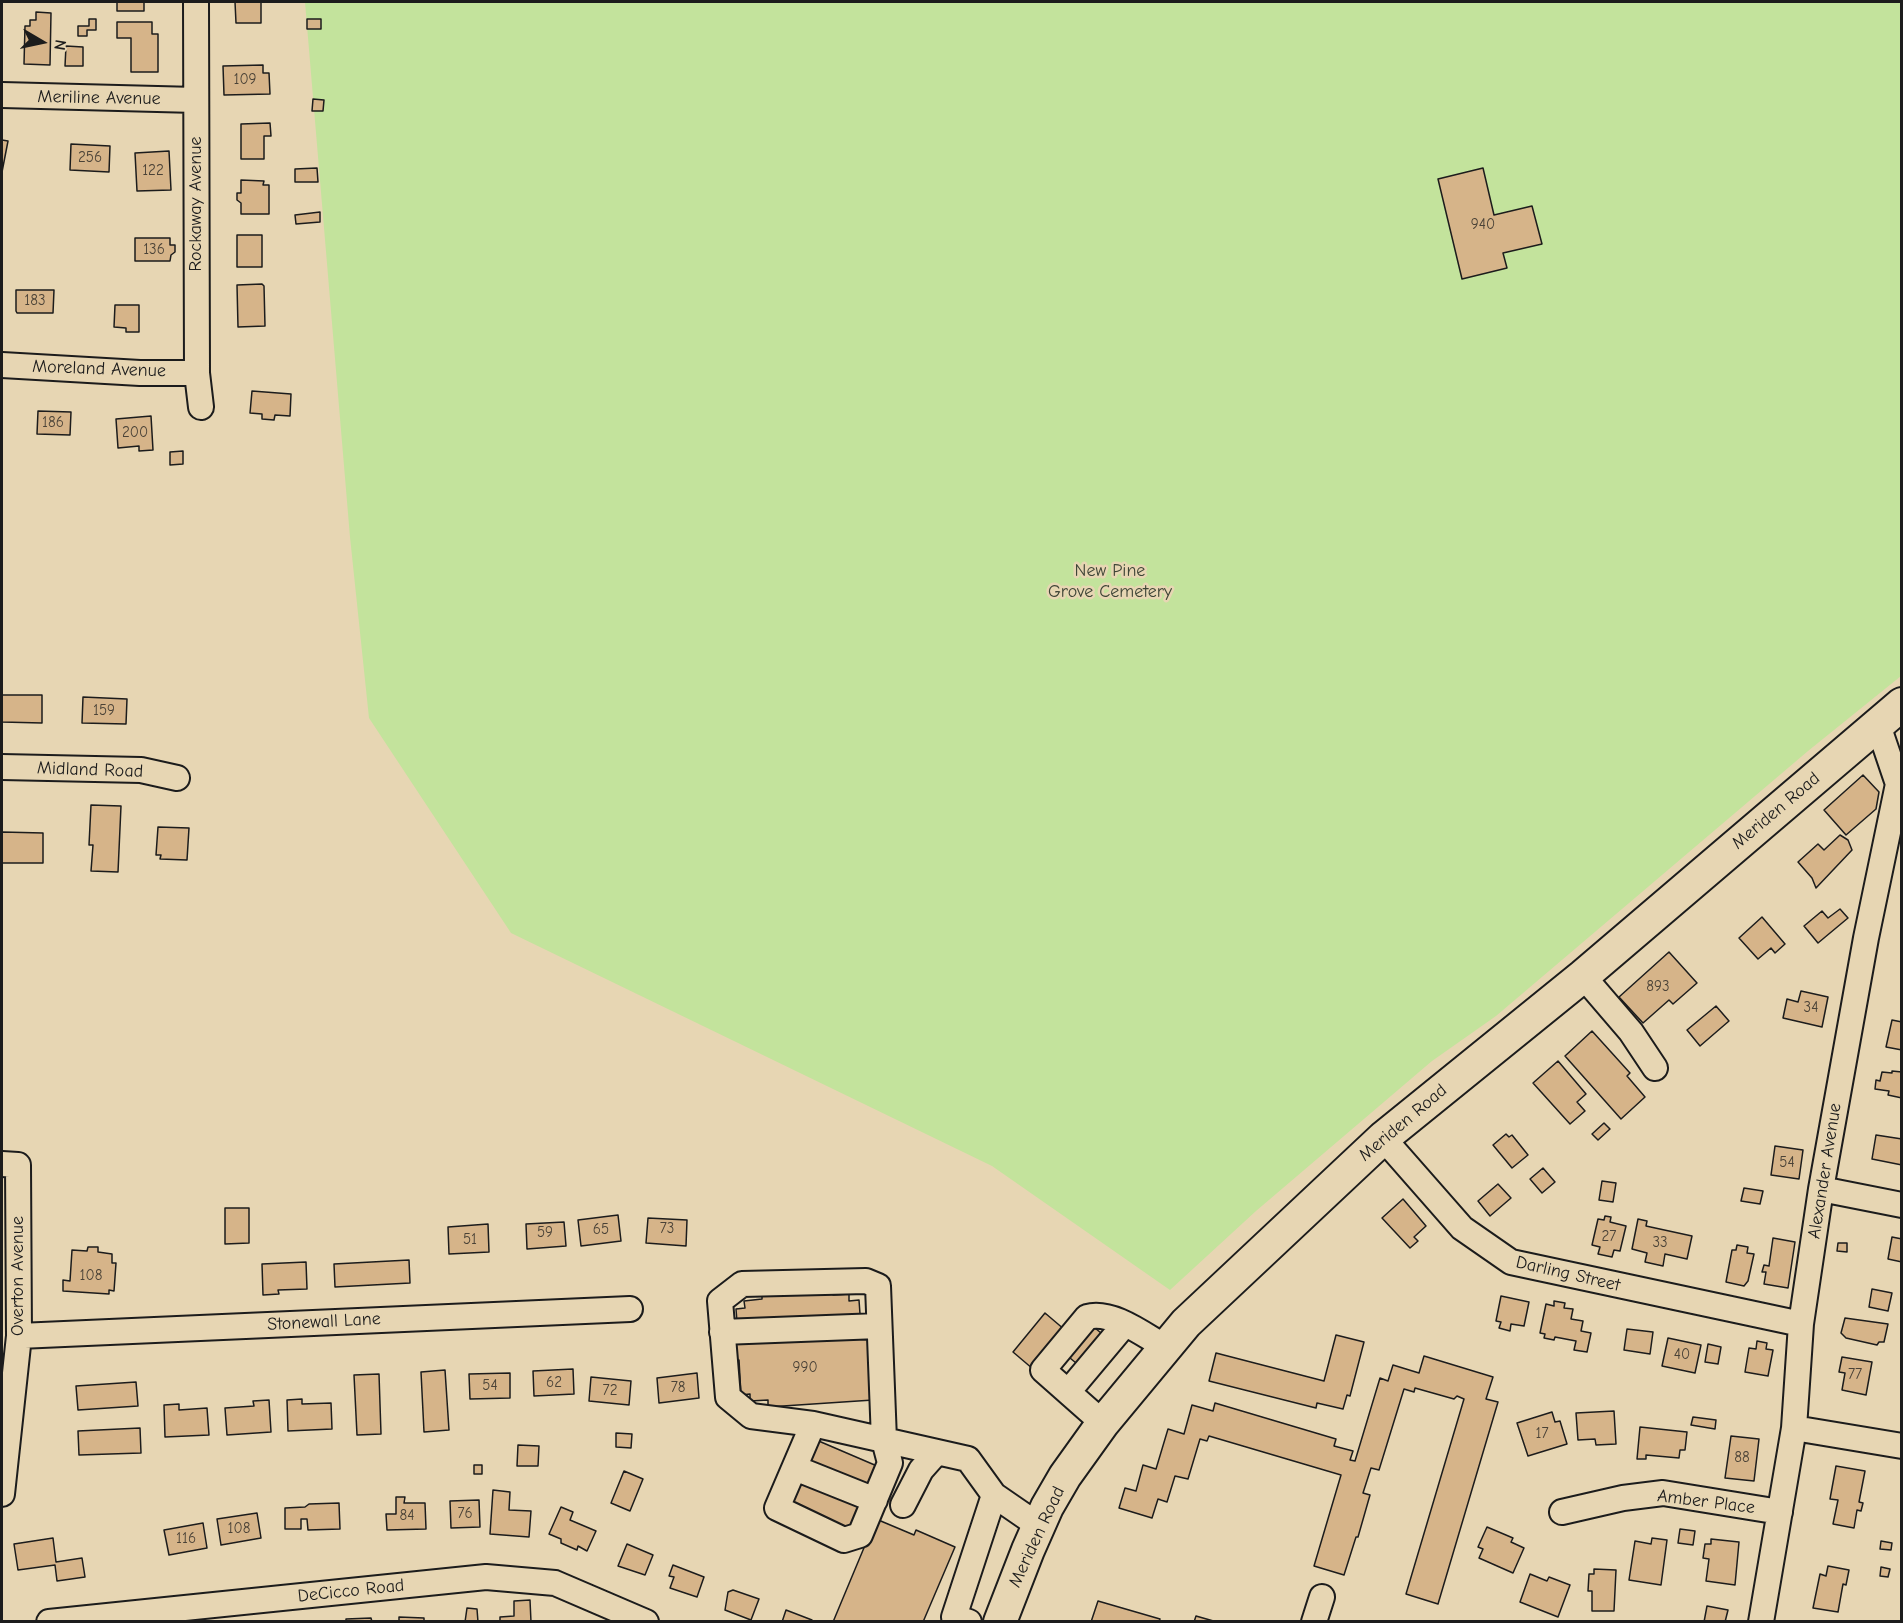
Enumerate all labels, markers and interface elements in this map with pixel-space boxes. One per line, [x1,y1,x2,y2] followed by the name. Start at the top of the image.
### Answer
[12,12,72,72] north arrow
[50,38,69,51] text: N
[233,71,257,89] house number: 109
[37,86,161,110] street label: Meriline Avenue
[185,137,207,271] street label: Rockaway Avenue
[78,149,102,167] house number: 256
[142,162,164,180] house number: 122
[1471,216,1495,234] house number: 940
[143,241,165,259] house number: 136
[24,292,46,310] house number: 183
[32,356,166,382] street label: Moreland Avenue
[42,414,64,432] house number: 186
[122,424,148,442] house number: 200
[1048,560,1172,602] park label: New Pine Grove Cemetery
[93,702,115,720] house number: 159
[37,757,143,783] street label: Midland Road
[1727,768,1825,854] street label: Meriden Road
[1646,978,1670,996] house number: 893
[1804,999,1818,1017] house number: 34
[1354,1080,1452,1166] street label: Meriden Road
[1804,1101,1846,1241] street label: Alexander Avenue
[1779,1154,1795,1172] house number: 54
[7,1216,29,1336] street label: Overton Avenue
[660,1220,674,1238] house number: 73
[593,1221,609,1239] house number: 65
[537,1224,553,1242] house number: 59
[1602,1228,1616,1246] house number: 27
[463,1231,477,1249] house number: 51
[1652,1234,1668,1252] house number: 33
[1514,1252,1622,1296] street label: Darling Street
[80,1267,102,1285] house number: 108
[267,1308,381,1336] street label: Stonewall Lane
[1674,1346,1690,1364] house number: 40
[792,1359,818,1377] house number: 990
[1848,1366,1862,1384] house number: 77
[546,1374,562,1392] house number: 62
[482,1377,498,1395] house number: 54
[671,1379,685,1397] house number: 78
[603,1382,617,1400] house number: 72
[1535,1425,1549,1443] house number: 17
[1734,1449,1750,1467] house number: 88
[1004,1483,1070,1591] street label: Meriden Road
[1656,1485,1756,1519] street label: Amber Place
[457,1505,473,1523] house number: 76
[400,1507,414,1525] house number: 84
[228,1520,250,1538] house number: 108
[176,1530,196,1548] house number: 116
[297,1575,405,1607] street label: DeCicco Road

